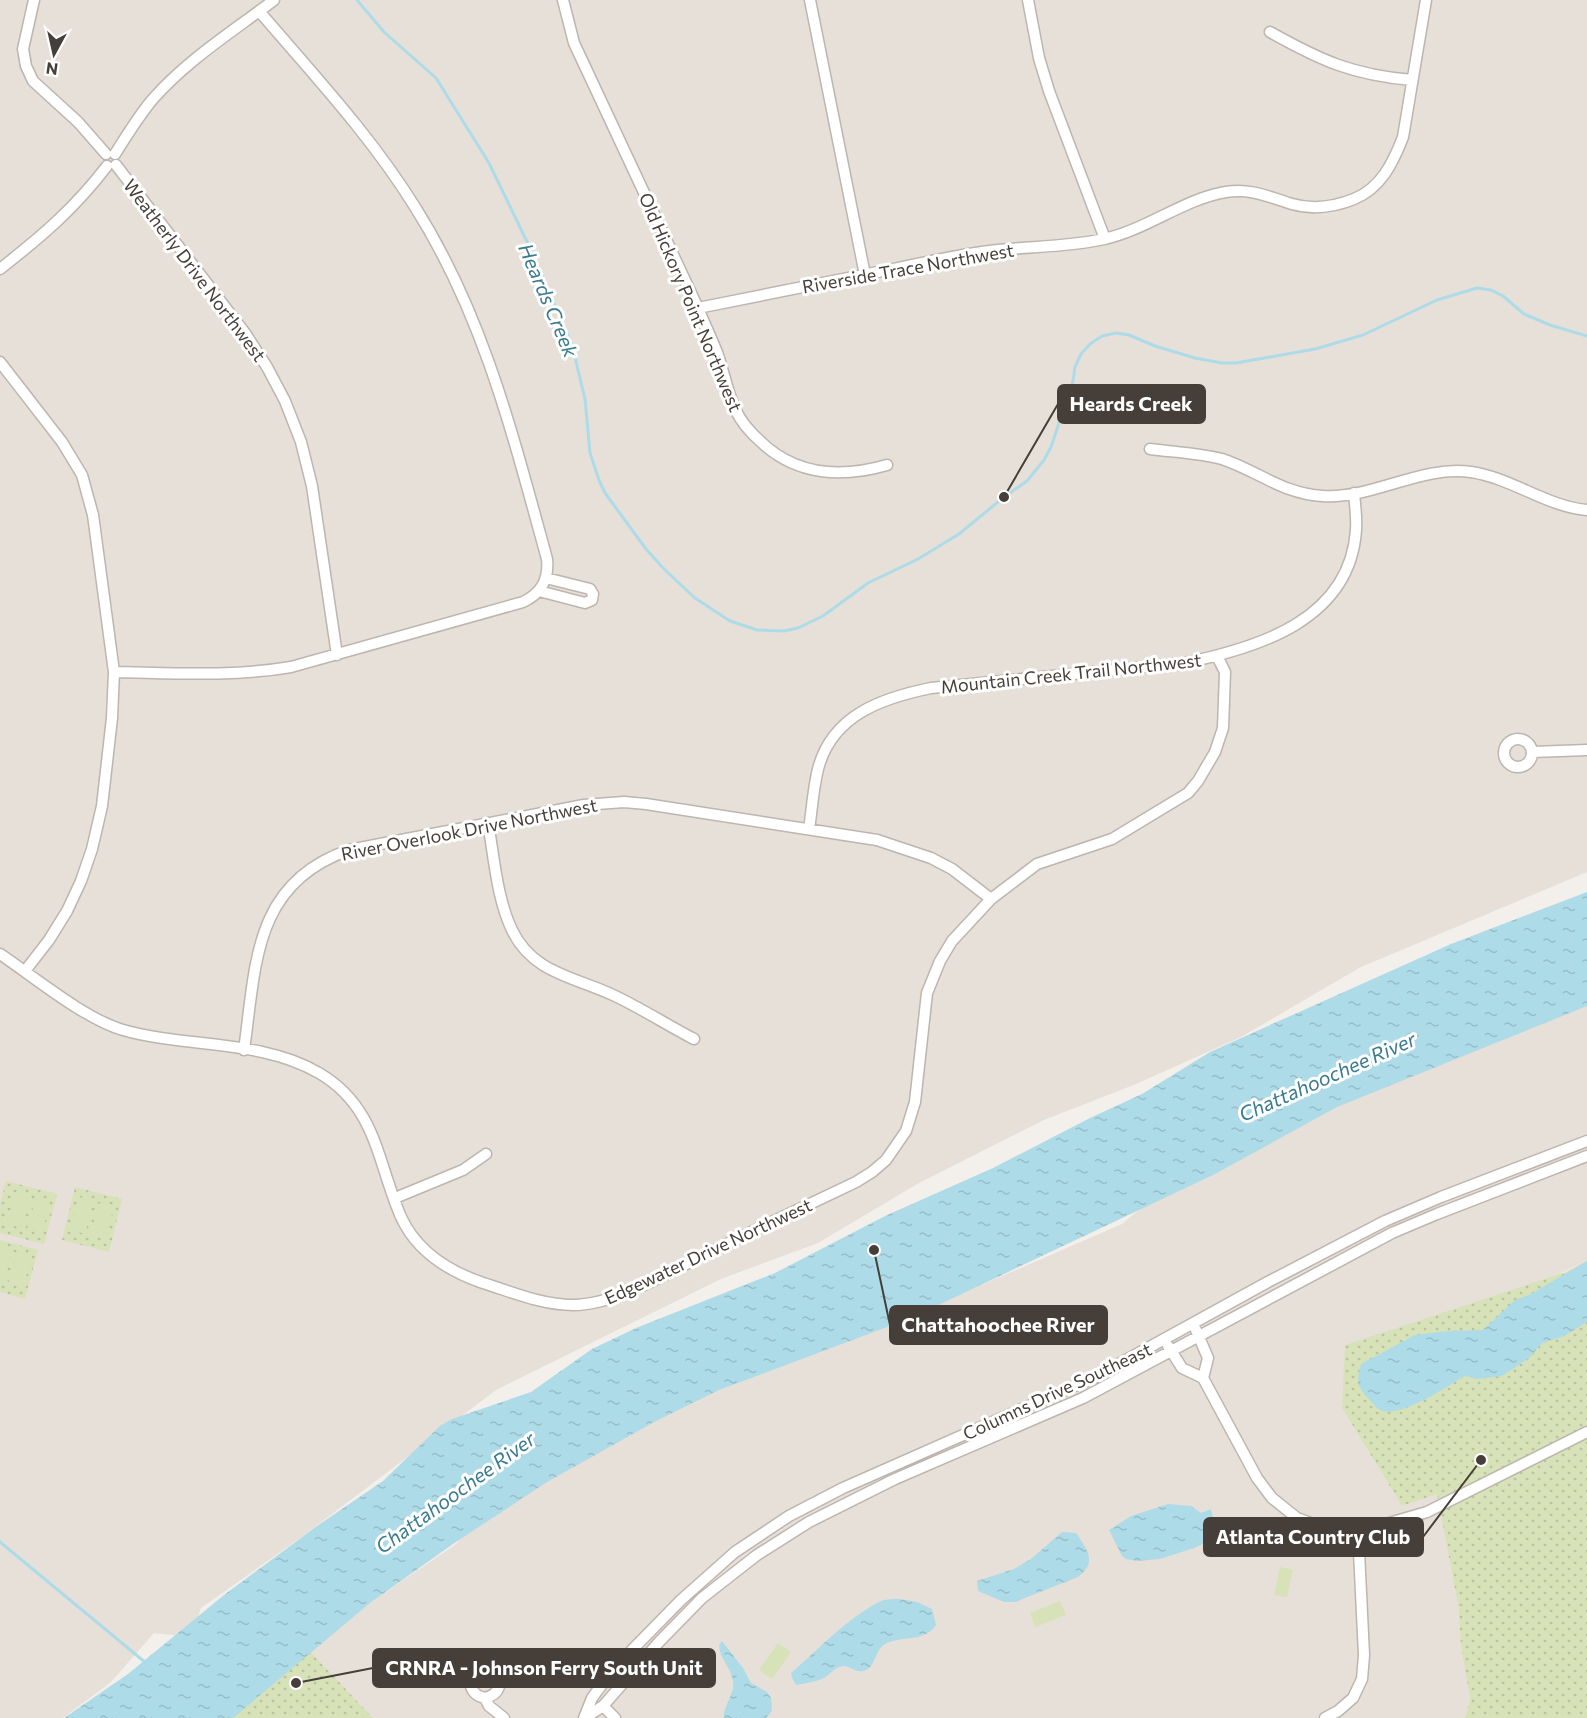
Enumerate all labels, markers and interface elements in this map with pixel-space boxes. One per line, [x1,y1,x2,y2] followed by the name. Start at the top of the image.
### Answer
[24,24,84,84] north arrow
[45,59,59,80] text: N
[119,174,271,366] street label: Weatherly Drive Northwest
[635,189,747,415] street label: Old Hickory Point Northwest
[514,239,584,362] water label: Heards Creek
[800,239,1016,297] street label: Riverside Trace Northwest
[1058,385,1205,423] callout: Heards Creek
[1069,391,1193,415] text: Heards Creek
[940,648,1202,698] street label: Mountain Creek Trail Northwest
[339,793,599,865] street label: River Overlook Drive Northwest
[1235,1026,1420,1126] water label: Chattahoochee River
[601,1193,815,1309] street label: Edgewater Drive Northwest
[890,1306,1107,1344] callout: Chattahoochee River
[901,1312,1095,1336] text: Chattahoochee River
[959,1338,1155,1444] street label: Columns Drive Southeast
[371,1425,540,1558] water label: Chattahoochee River
[1204,1518,1423,1556] callout: Atlanta Country Club
[1216,1524,1411,1548] text: Atlanta Country Club
[373,1649,715,1687] callout: CRNRA - Johnson Ferry South Unit
[385,1655,703,1679] text: CRNRA - Johnson Ferry South Unit

